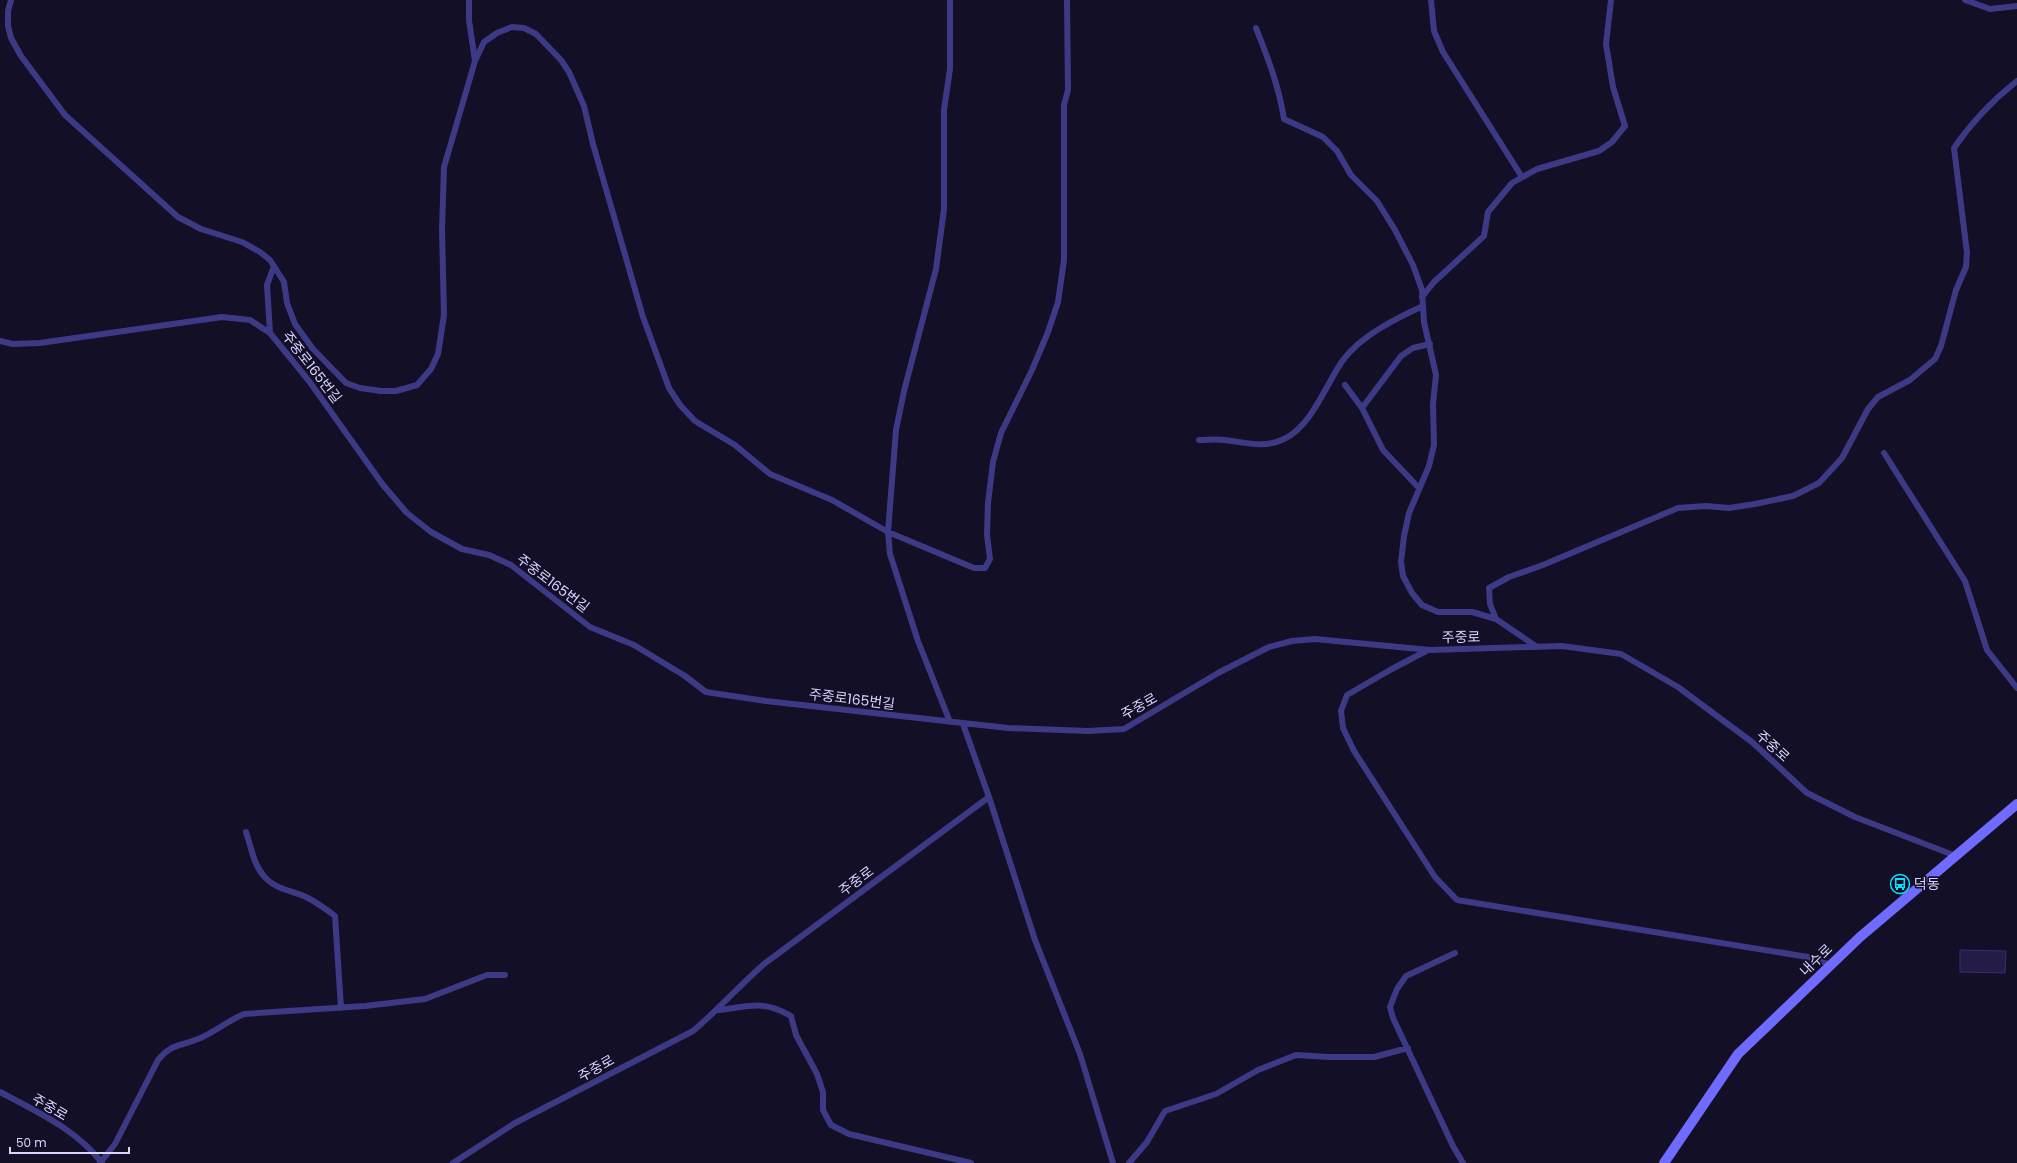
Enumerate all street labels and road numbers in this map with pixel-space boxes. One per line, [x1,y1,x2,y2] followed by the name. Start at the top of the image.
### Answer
[277,327,347,407] street label: 주중로165번길
[512,549,594,617] street label: 주중로165번길
[1442,627,1481,647] street label: 주중로
[808,684,896,714] street label: 주중로165번길
[1117,688,1161,724] street label: 주중로
[1752,726,1794,766] street label: 주중로
[835,861,878,901] street label: 주중로
[1795,939,1837,981] street label: 내수로
[574,1050,618,1086] street label: 주중로
[28,1089,72,1125] street label: 주중로

